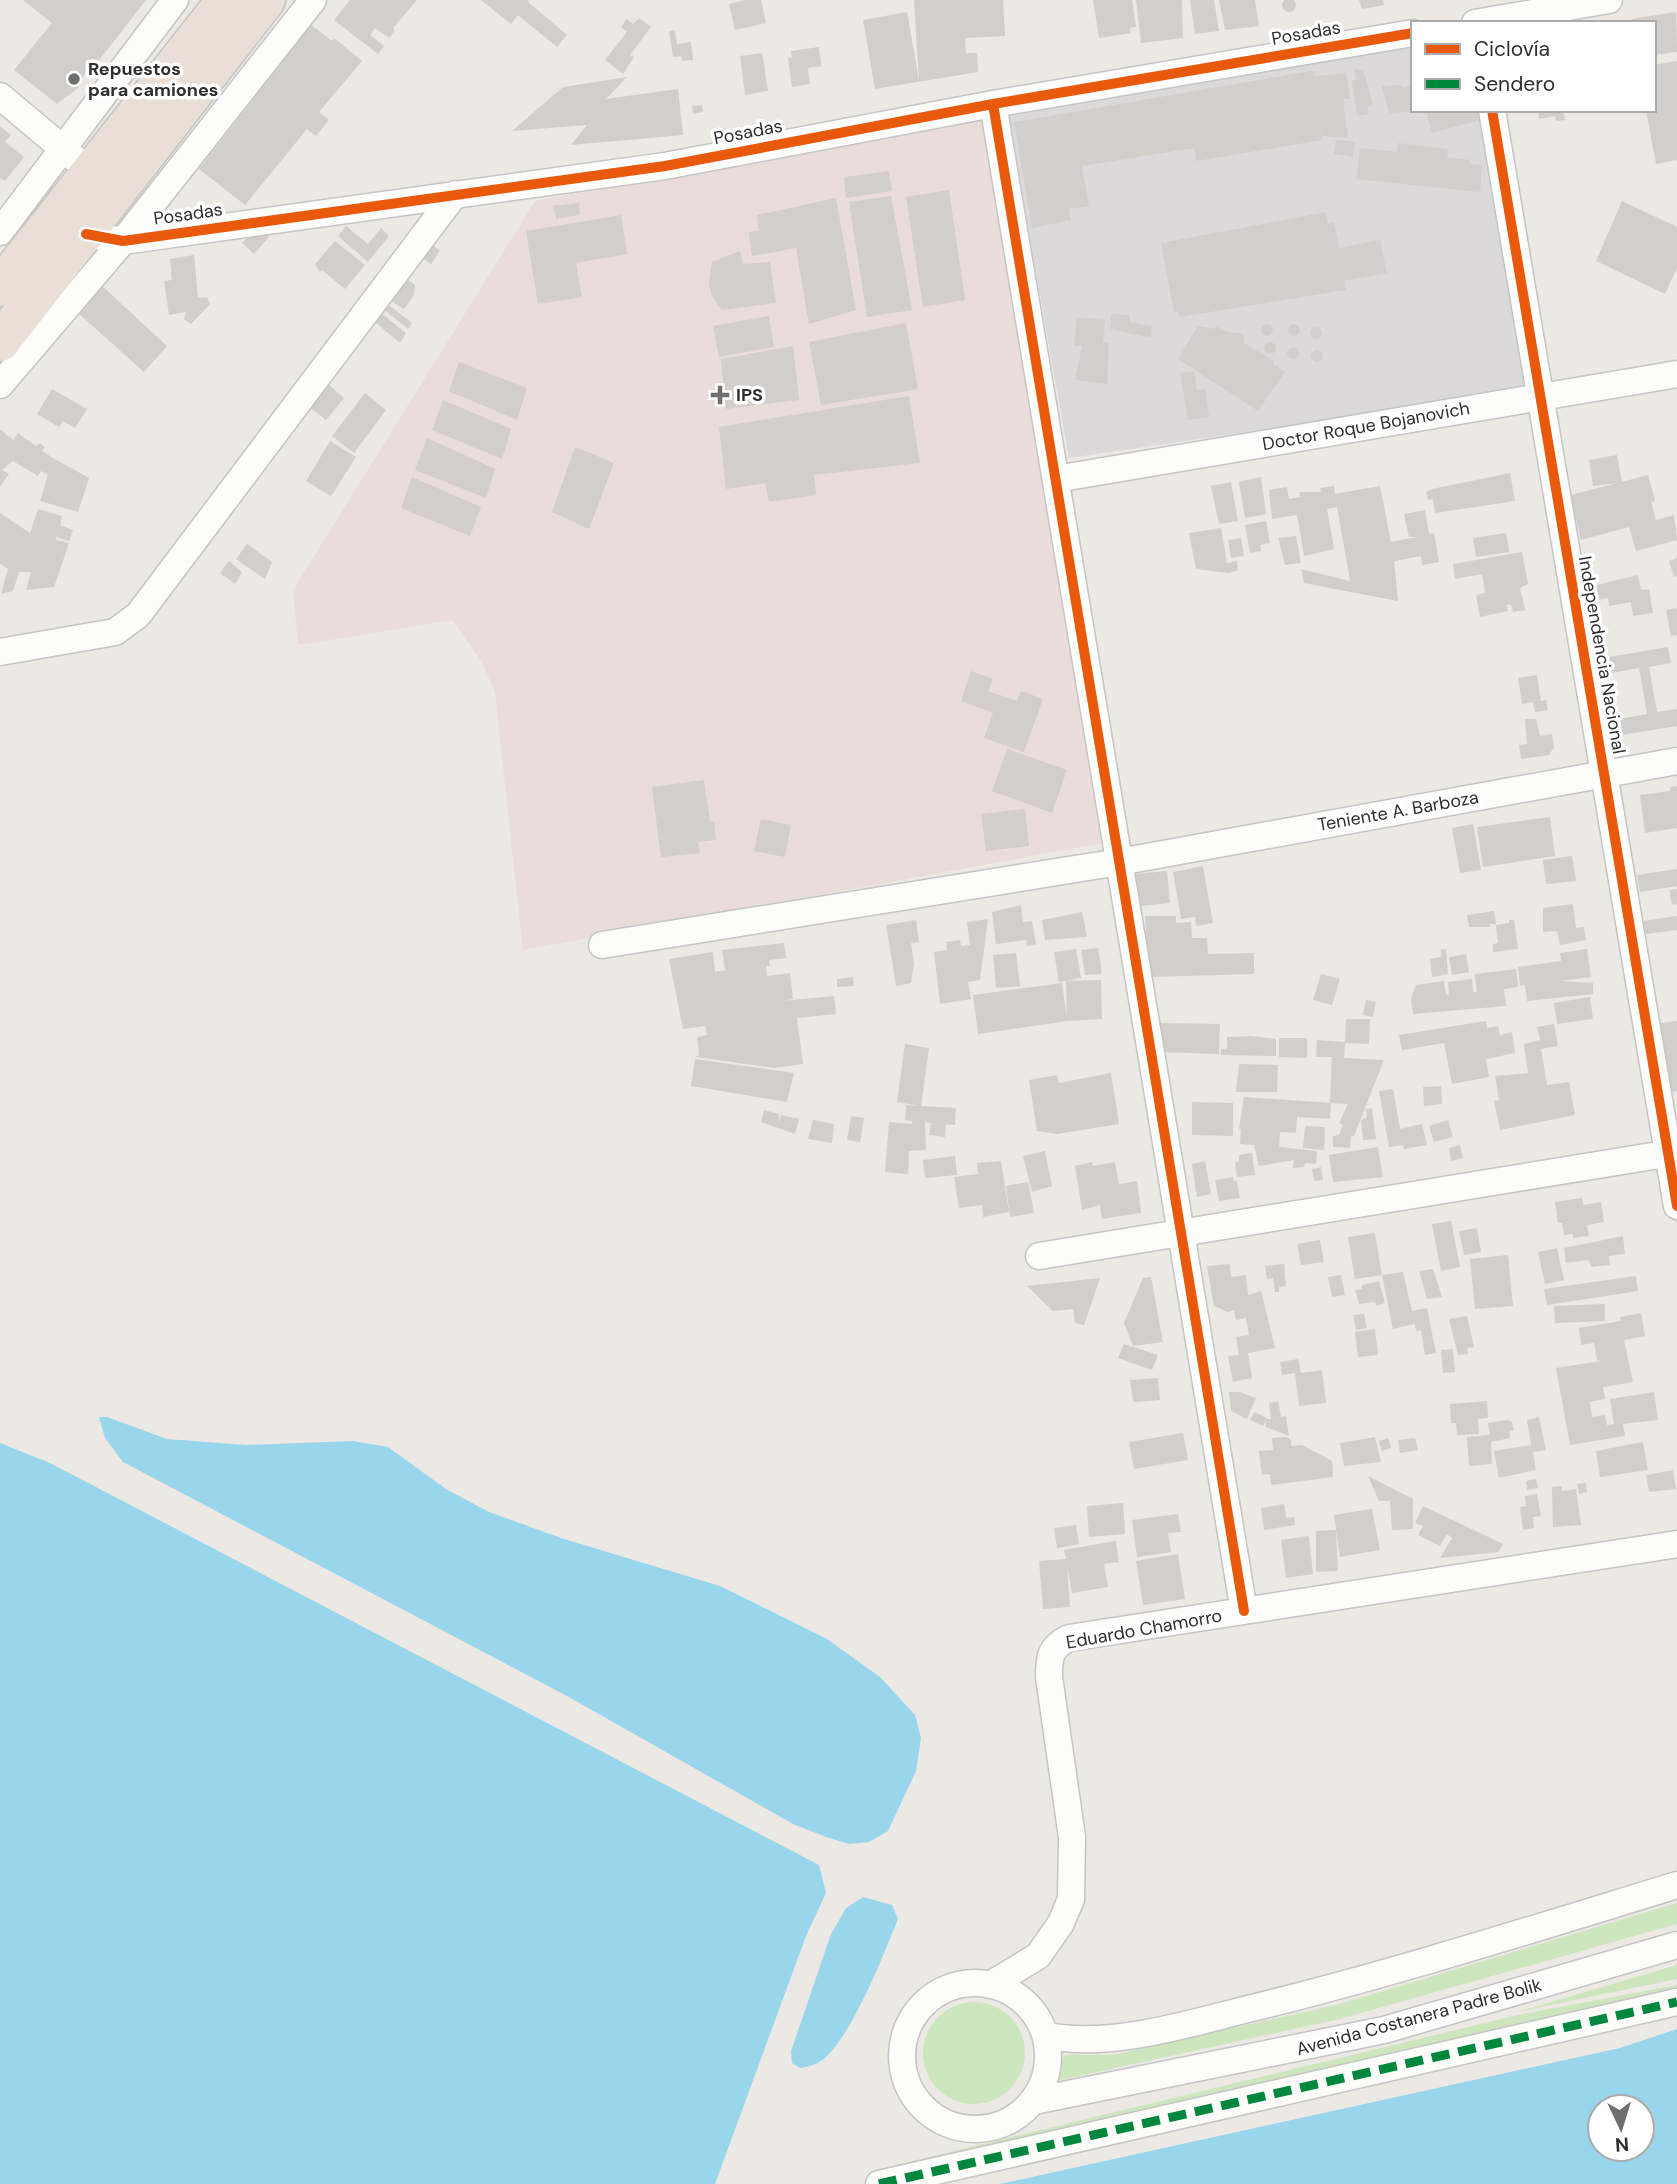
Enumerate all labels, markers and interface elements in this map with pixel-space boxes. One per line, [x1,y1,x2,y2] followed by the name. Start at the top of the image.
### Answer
[1270,15,1342,51] street label: Posadas
[1411,21,1656,112] legend
[1474,35,1550,63] text: Ciclovía
[88,57,218,102] place label: Repuestos para camiones
[1474,70,1555,98] text: Sendero
[66,71,82,87] marker: Repuestos para camiones
[712,114,784,150] street label: Posadas
[152,197,224,231] street label: Posadas
[736,383,763,407] place label: IPS
[710,385,730,405] marker: IPS
[1260,396,1472,456] street label: Doctor Roque Bojanovich
[1573,554,1631,756] street label: Independencia Nacional
[1315,785,1481,837] street label: Teniente A. Barboza
[1064,1603,1224,1655] street label: Eduardo Chamorro
[1294,1973,1544,2061] street label: Avenida Costanera Padre Bolik
[1586,2093,1656,2163] north arrow
[1614,2132,1630,2157] text: N

